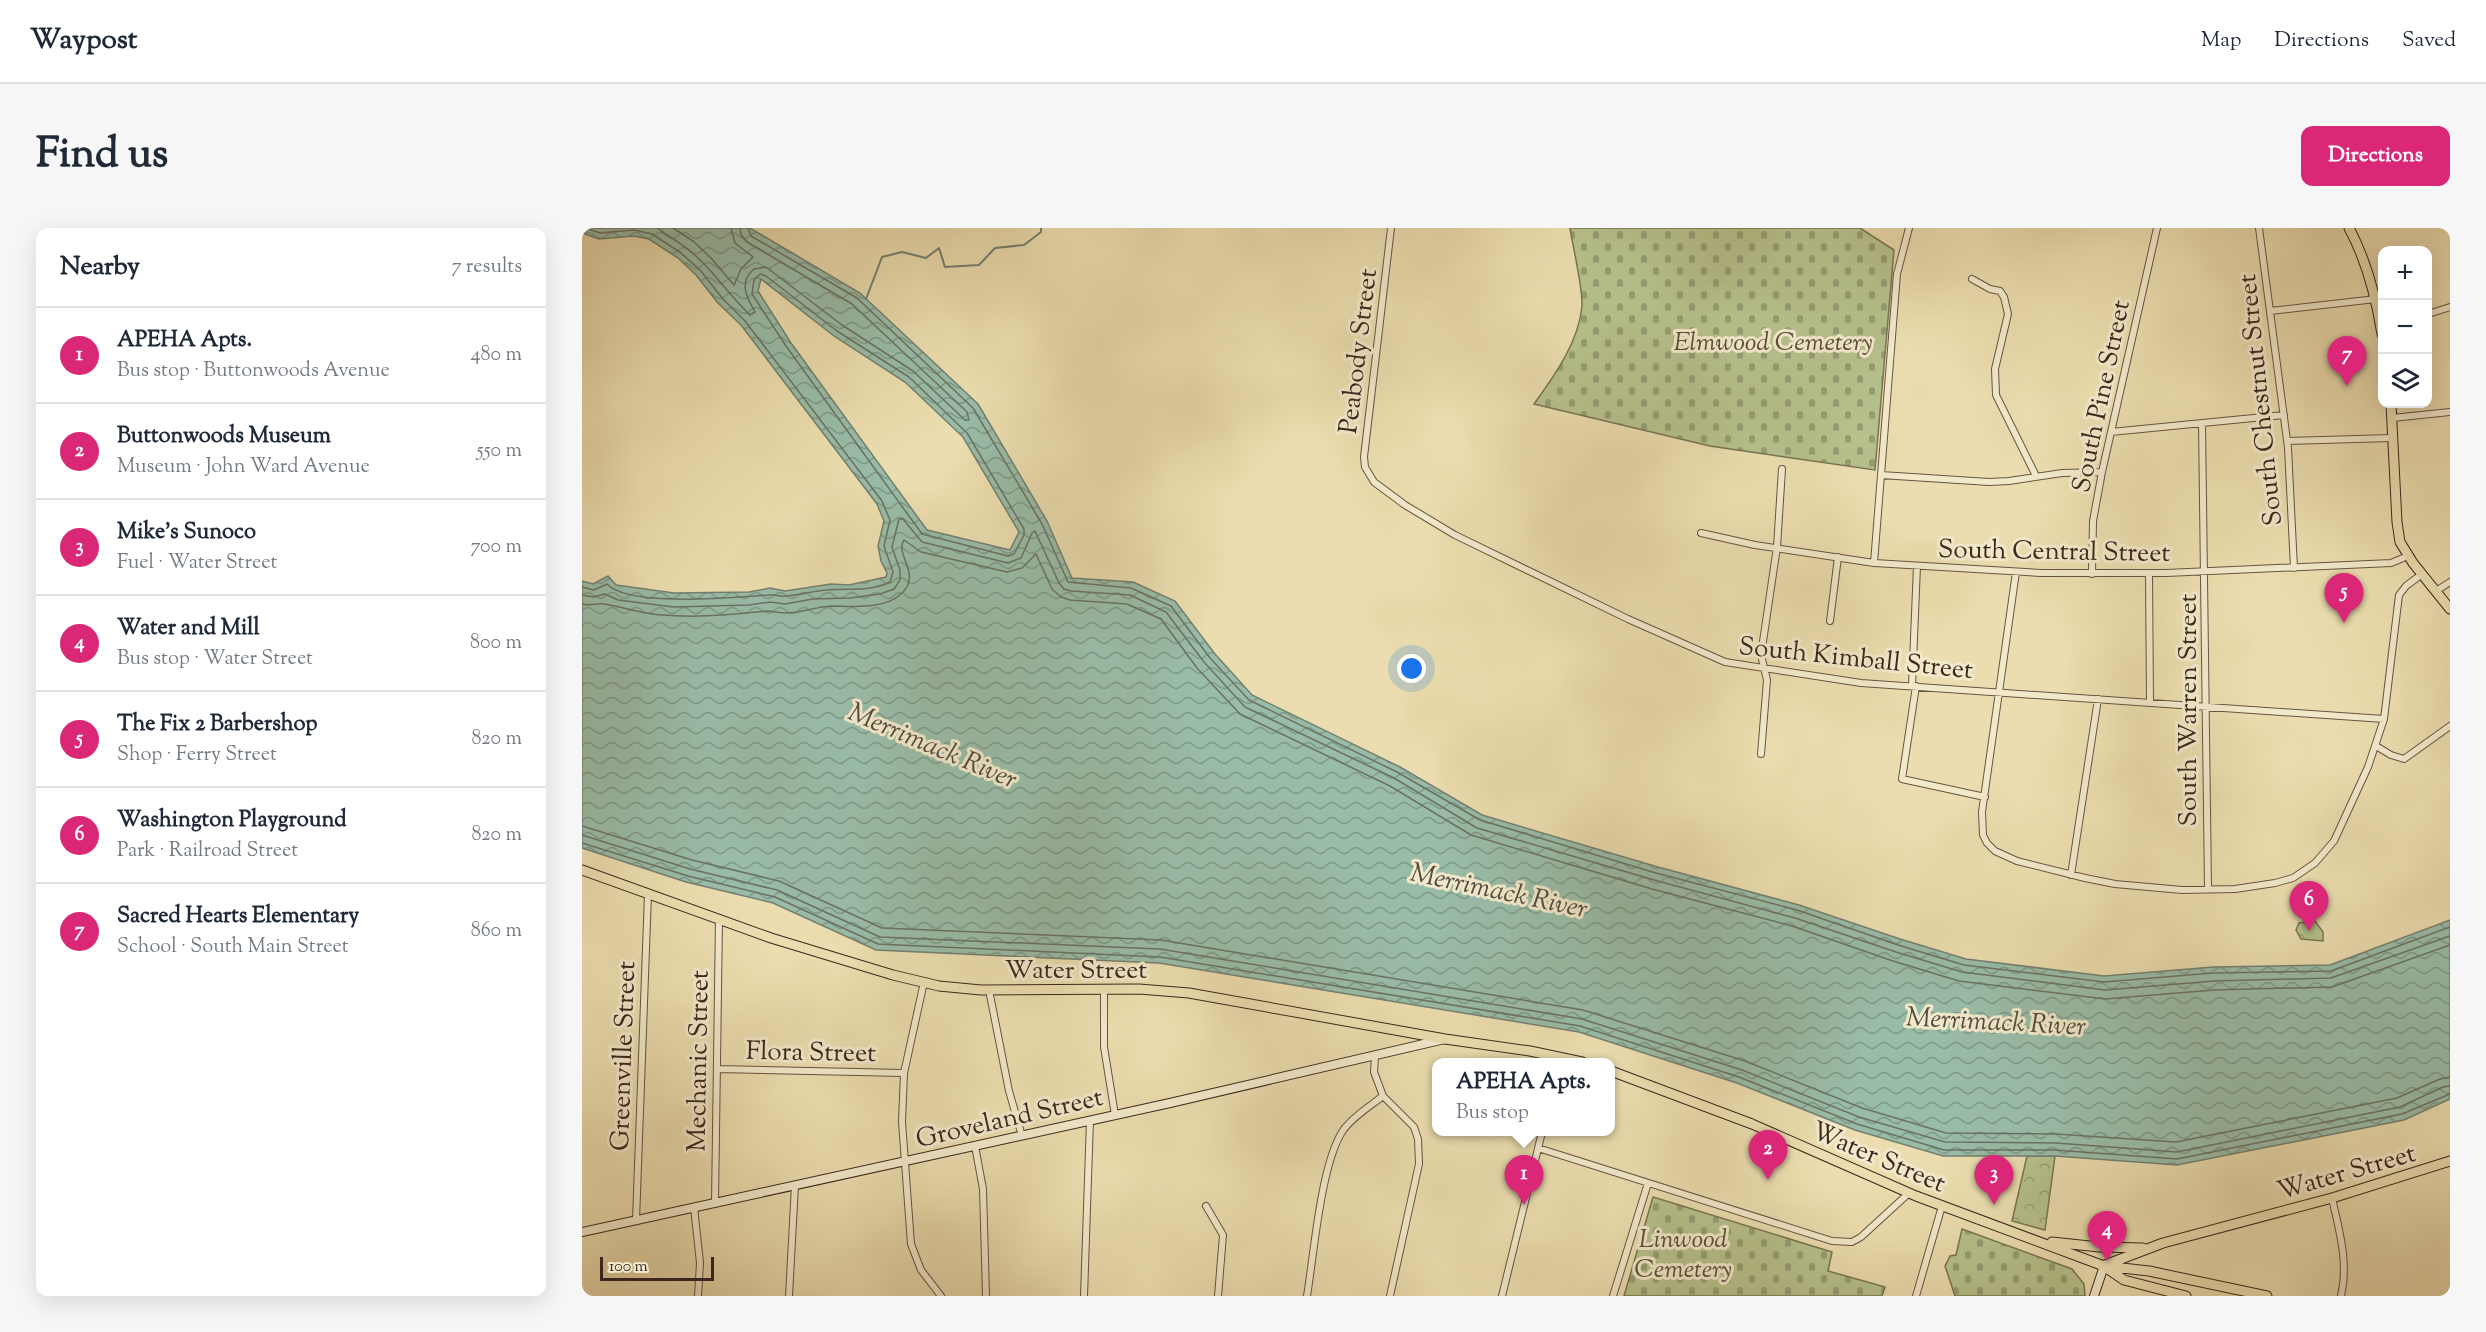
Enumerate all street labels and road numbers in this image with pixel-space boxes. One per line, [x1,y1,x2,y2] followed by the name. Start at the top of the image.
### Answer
[1331,267,1388,436] street label: Peabody Street
[2230,272,2293,528] street label: South Chestnut Street
[2064,297,2141,496] street label: South Pine Street
[1937,532,2171,573] street label: South Central Street
[2171,593,2208,827] street label: South Warren Street
[1737,629,1975,690] street label: South Kimball Street
[1005,953,1147,990] street label: Water Street
[603,960,646,1152] street label: Greenville Street
[679,970,720,1152] street label: Mechanic Street
[746,1034,876,1073] street label: Flora Street
[912,1080,1107,1159] street label: Groveland Street
[1805,1113,1951,1203] street label: Water Street
[2273,1136,2420,1211] street label: Water Street

